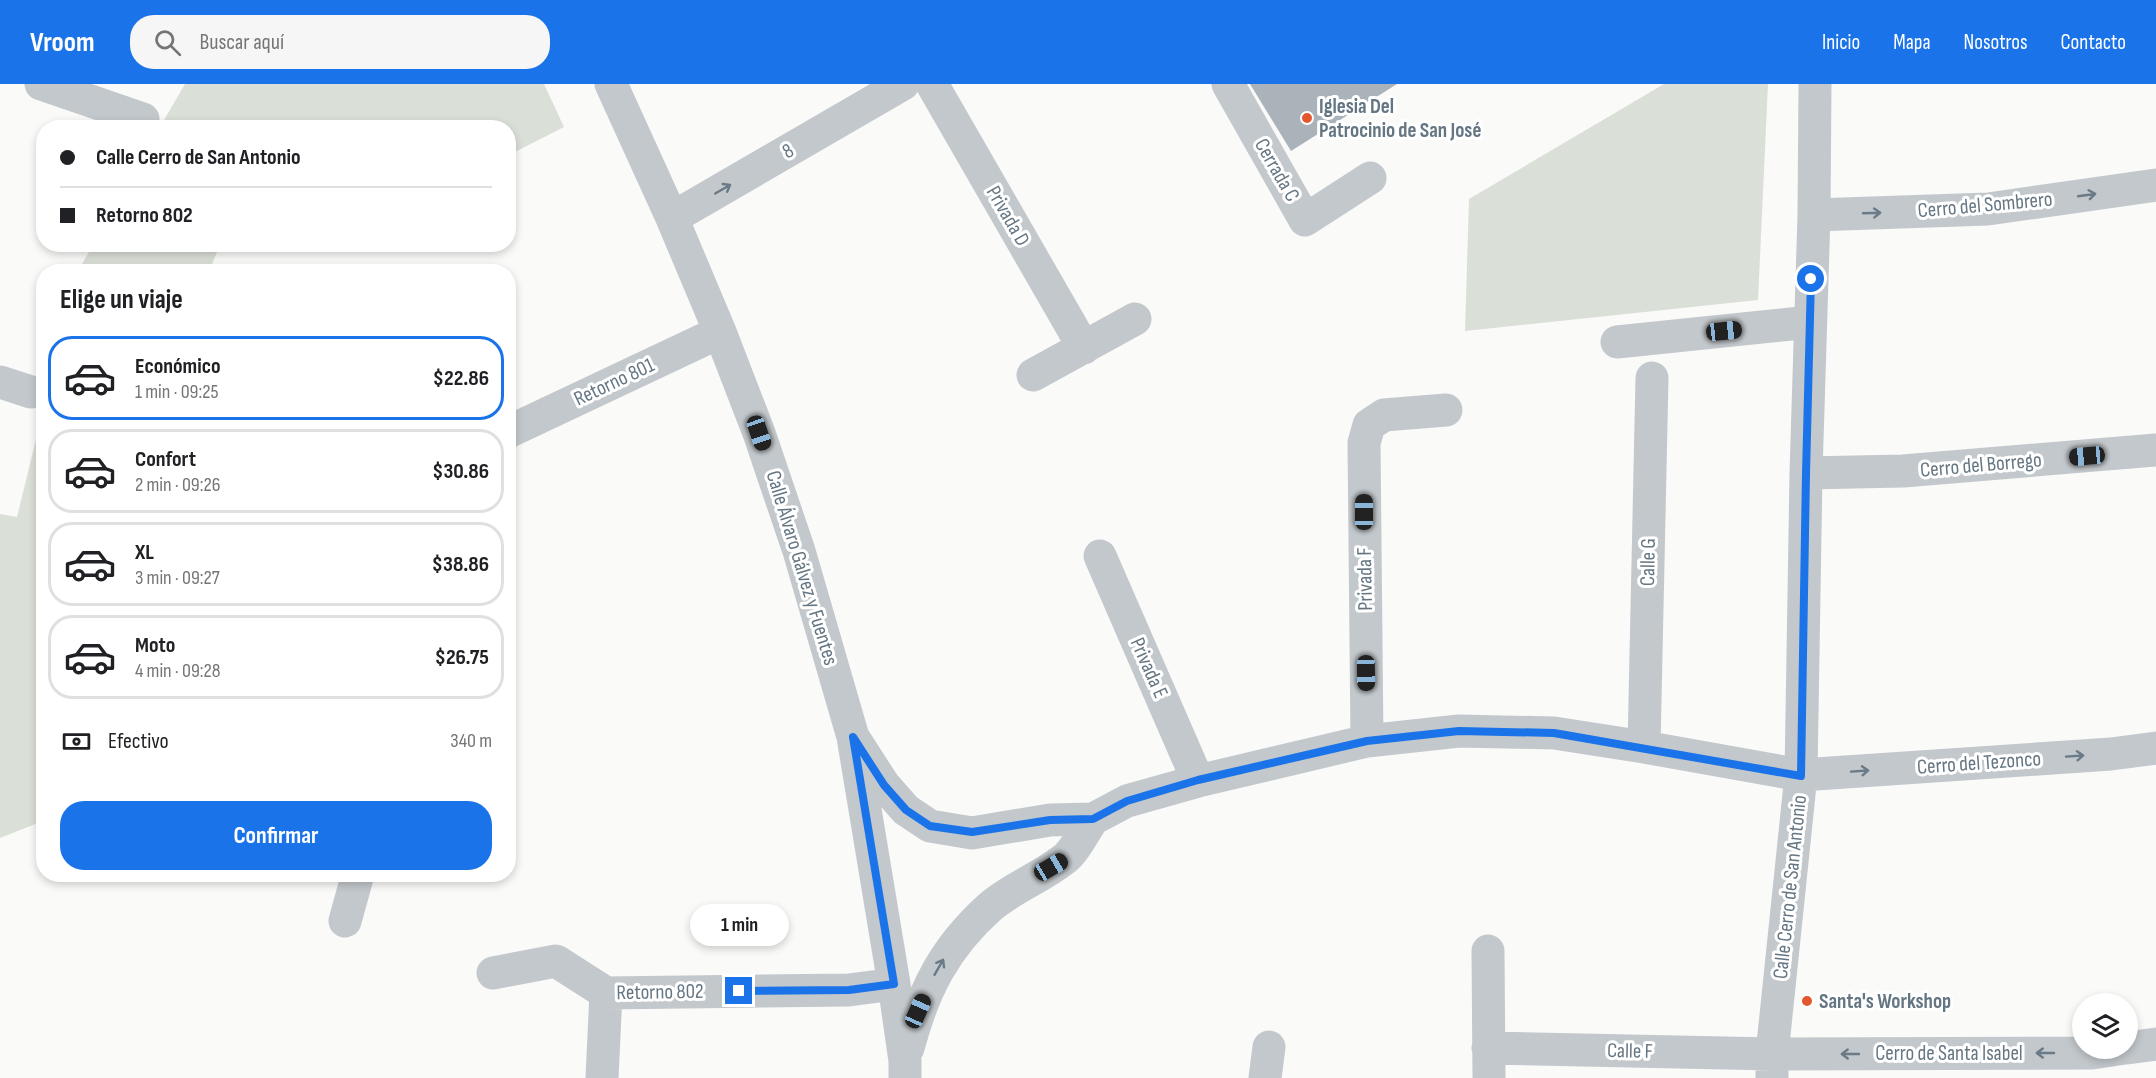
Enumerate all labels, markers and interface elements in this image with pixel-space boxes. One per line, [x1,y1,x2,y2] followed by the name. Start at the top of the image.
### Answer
[130,15,550,69] search box
[30,26,94,59] text: Vroom
[151,26,184,59] icon: search
[199,29,284,56] text: Buscar aquí
[1822,30,1860,55] text: Inicio
[1893,30,1931,55] text: Mapa
[1964,30,2028,55] text: Nosotros
[2061,30,2126,55] text: Contacto
[1319,94,1481,143] place label: Iglesia Del Patrocinio de San José
[1300,111,1314,125] marker: Iglesia Del Patrocinio de San José
[1249,134,1305,206] street label: Cerrada C
[778,138,798,164] street label: 8
[96,144,301,171] text: Calle Cerro de San Antonio
[714,182,731,194] one-way arrow
[981,182,1035,250] street label: Privada D
[1917,187,2053,223] street label: Cerro del Sombrero
[2077,189,2097,200] one-way arrow
[96,202,193,229] text: Retorno 802
[1862,207,1882,218] one-way arrow
[1797,265,1824,292] route start
[60,284,183,316] text: Elige un viaje
[1705,320,1743,342] car
[63,351,117,405] icon: car
[570,352,659,411] street label: Retorno 801
[135,353,221,380] text: Económico
[433,365,489,392] text: $22.86
[135,380,218,404] text: 1 min · 09:25
[745,413,773,453] car
[63,444,117,498] icon: car
[2068,445,2106,467] car
[135,446,196,473] text: Confort
[1919,447,2043,483] street label: Cerro del Borrego
[432,458,489,485] text: $30.86
[761,468,843,668] street label: Calle Álvaro Gálvez y Fuentes
[135,473,220,497] text: 2 min · 09:26
[1355,494,1373,530] car
[63,537,117,591] icon: car
[1635,538,1661,586] street label: Calle G
[135,539,154,566] text: XL
[1352,547,1378,611] street label: Privada F
[432,551,489,578] text: $38.86
[135,566,220,590] text: 3 min · 09:27
[63,630,117,684] icon: car
[135,632,175,659] text: Moto
[1125,634,1173,702] street label: Privada E
[435,644,489,671] text: $26.75
[1357,655,1375,691] car
[135,659,221,683] text: 4 min · 09:28
[60,725,93,758] icon: cash
[108,728,169,755] text: Efectivo
[450,729,492,753] text: 340 m
[1916,746,2042,780] street label: Cerro del Tezonco
[2065,751,2085,762] one-way arrow
[1849,765,1869,776] one-way arrow
[1768,794,1812,980] street label: Calle Cerro de San Antonio
[60,801,492,870] button: Confirmar
[1031,850,1071,884] car
[690,904,789,946] callout: 1 min
[721,913,758,937] text: 1 min
[934,959,945,977] one-way arrow
[725,977,752,1004] route end
[616,979,704,1005] street label: Retorno 802
[1819,989,1951,1014] place label: Santa's Workshop
[902,991,934,1031] car
[2072,993,2138,1059] map controls
[2072,993,2138,1059] button: layers
[1800,994,1814,1008] marker: Santa's Workshop
[1607,1038,1653,1064] street label: Calle F
[1875,1041,2023,1066] street label: Cerro de Santa Isabel
[2036,1047,2056,1059] one-way arrow
[1841,1048,1861,1060] one-way arrow

